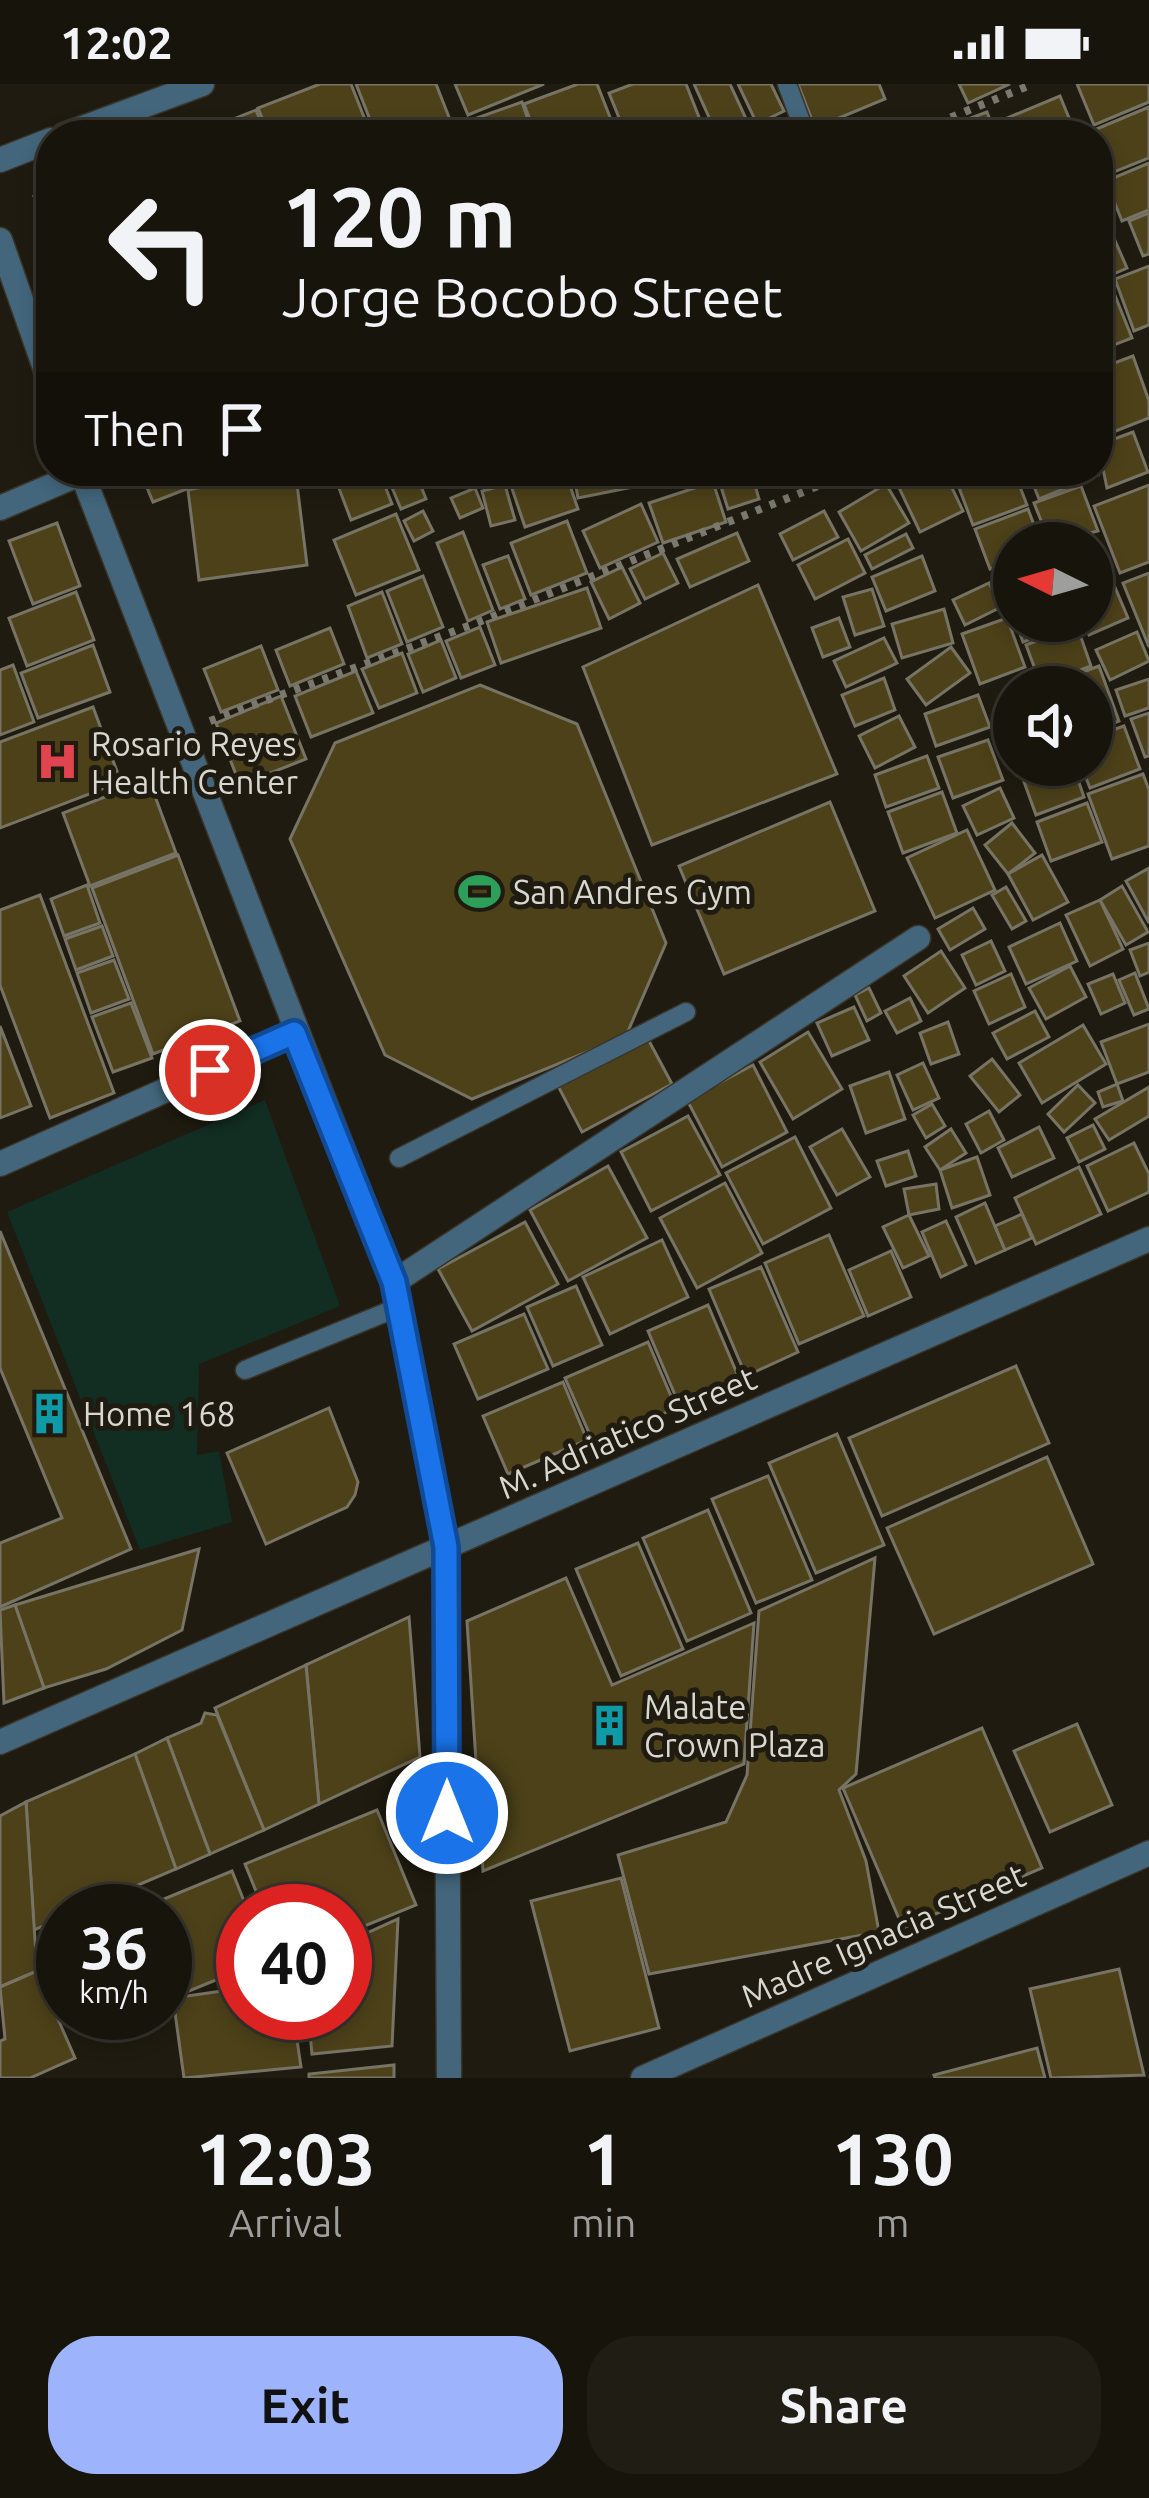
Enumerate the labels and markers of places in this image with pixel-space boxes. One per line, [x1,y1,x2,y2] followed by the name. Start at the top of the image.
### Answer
[91,725,299,800] place label: Rosario Reyes Health Center
[34,739,80,785] hospital icon: Rosario Reyes Health Center
[456,868,502,914] sports icon: San Andres Gym
[513,873,752,910] place label: San Andres Gym
[159,1019,261,1121] pin
[26,1390,72,1436] building icon: Home 168
[83,1395,235,1432] place label: Home 168
[644,1688,825,1763] place label: Malate Crown Plaza
[587,1702,633,1748] building icon: Malate Crown Plaza

